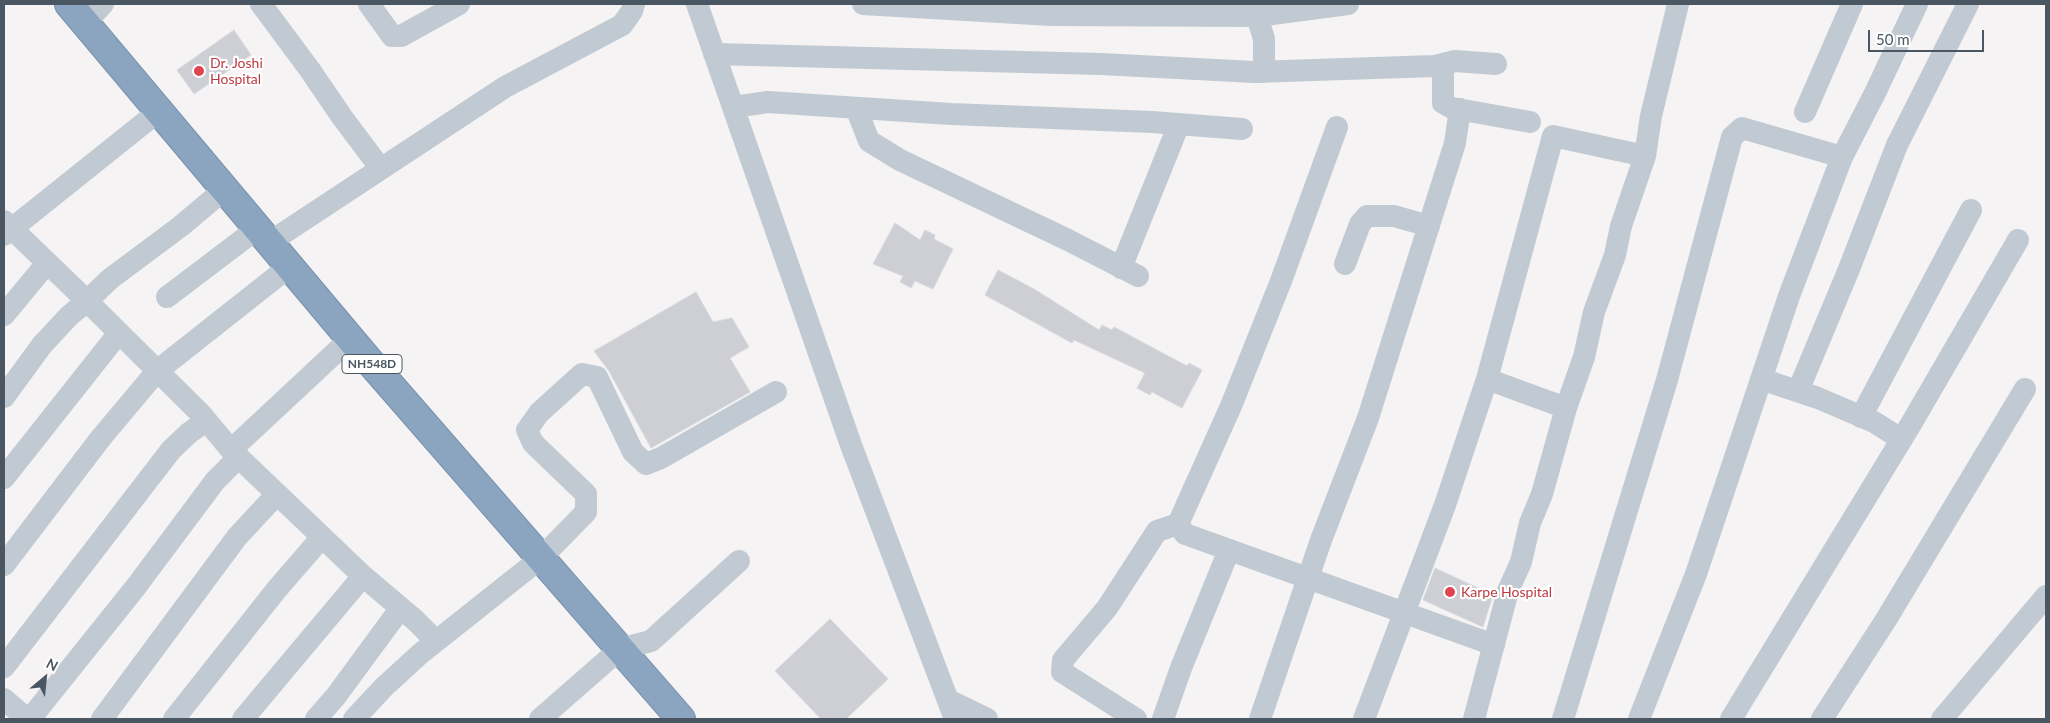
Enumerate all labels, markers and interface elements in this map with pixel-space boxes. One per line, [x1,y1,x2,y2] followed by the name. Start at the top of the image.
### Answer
[1870,20,1986,52] scale bar
[1876,30,1910,48] text: 50 m
[210,55,263,88] place label: Dr. Joshi Hospital
[192,64,206,78] marker: Dr. Joshi Hospital
[342,354,402,374] road number: NH548D
[1461,584,1552,600] place label: Karpe Hospital
[1443,585,1457,599] marker: Karpe Hospital
[20,653,70,703] north arrow
[44,654,61,674] text: N

